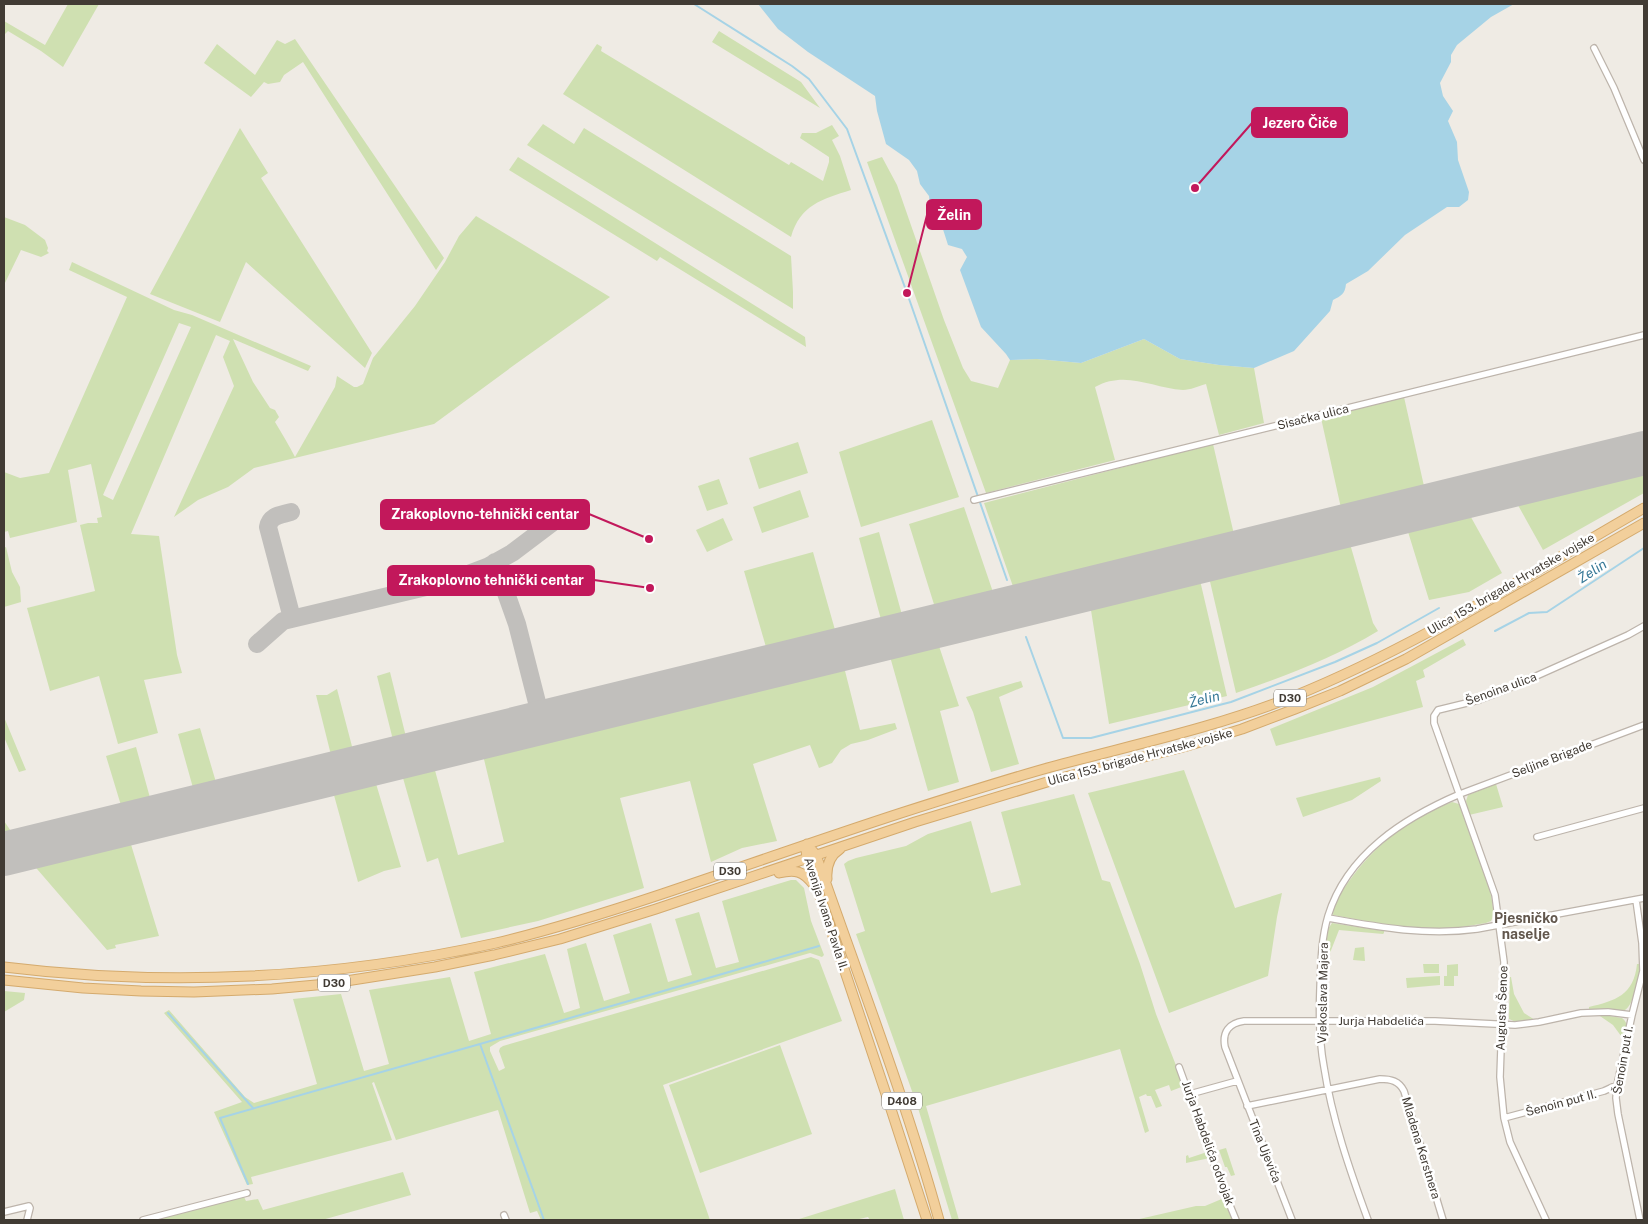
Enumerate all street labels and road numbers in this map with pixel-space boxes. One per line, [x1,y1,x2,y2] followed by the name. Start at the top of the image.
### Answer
[1276,401,1350,433] street label: Sisačka ulica
[1425,530,1597,638] street label: Ulica 153. brigade Hrvatske vojske
[1463,670,1539,708] street label: Šenoina ulica
[1274,690,1306,706] road number: D30
[1046,726,1234,788] street label: Ulica 153. brigade Hrvatske vojske
[1510,737,1594,781] street label: Seljine Brigade
[801,856,851,972] street label: Avenija Ivana Pavla II.
[714,862,746,879] road number: D30
[1315,942,1331,1044] street label: Vjekoslava Majera
[1494,965,1510,1051] street label: Augusta Šenoe
[318,974,350,991] road number: D30
[1338,1014,1424,1028] street label: Jurja Habdelića
[1610,1025,1636,1095] street label: Šenoin put I.
[1179,1079,1237,1207] street label: Jurja Habdelića odvojak
[1524,1087,1598,1119] street label: Šenoin put II.
[882,1092,922,1110] road number: D408
[1399,1095,1443,1201] street label: Mladena Kerstnera
[1246,1117,1284,1185] street label: Tina Ujevića

